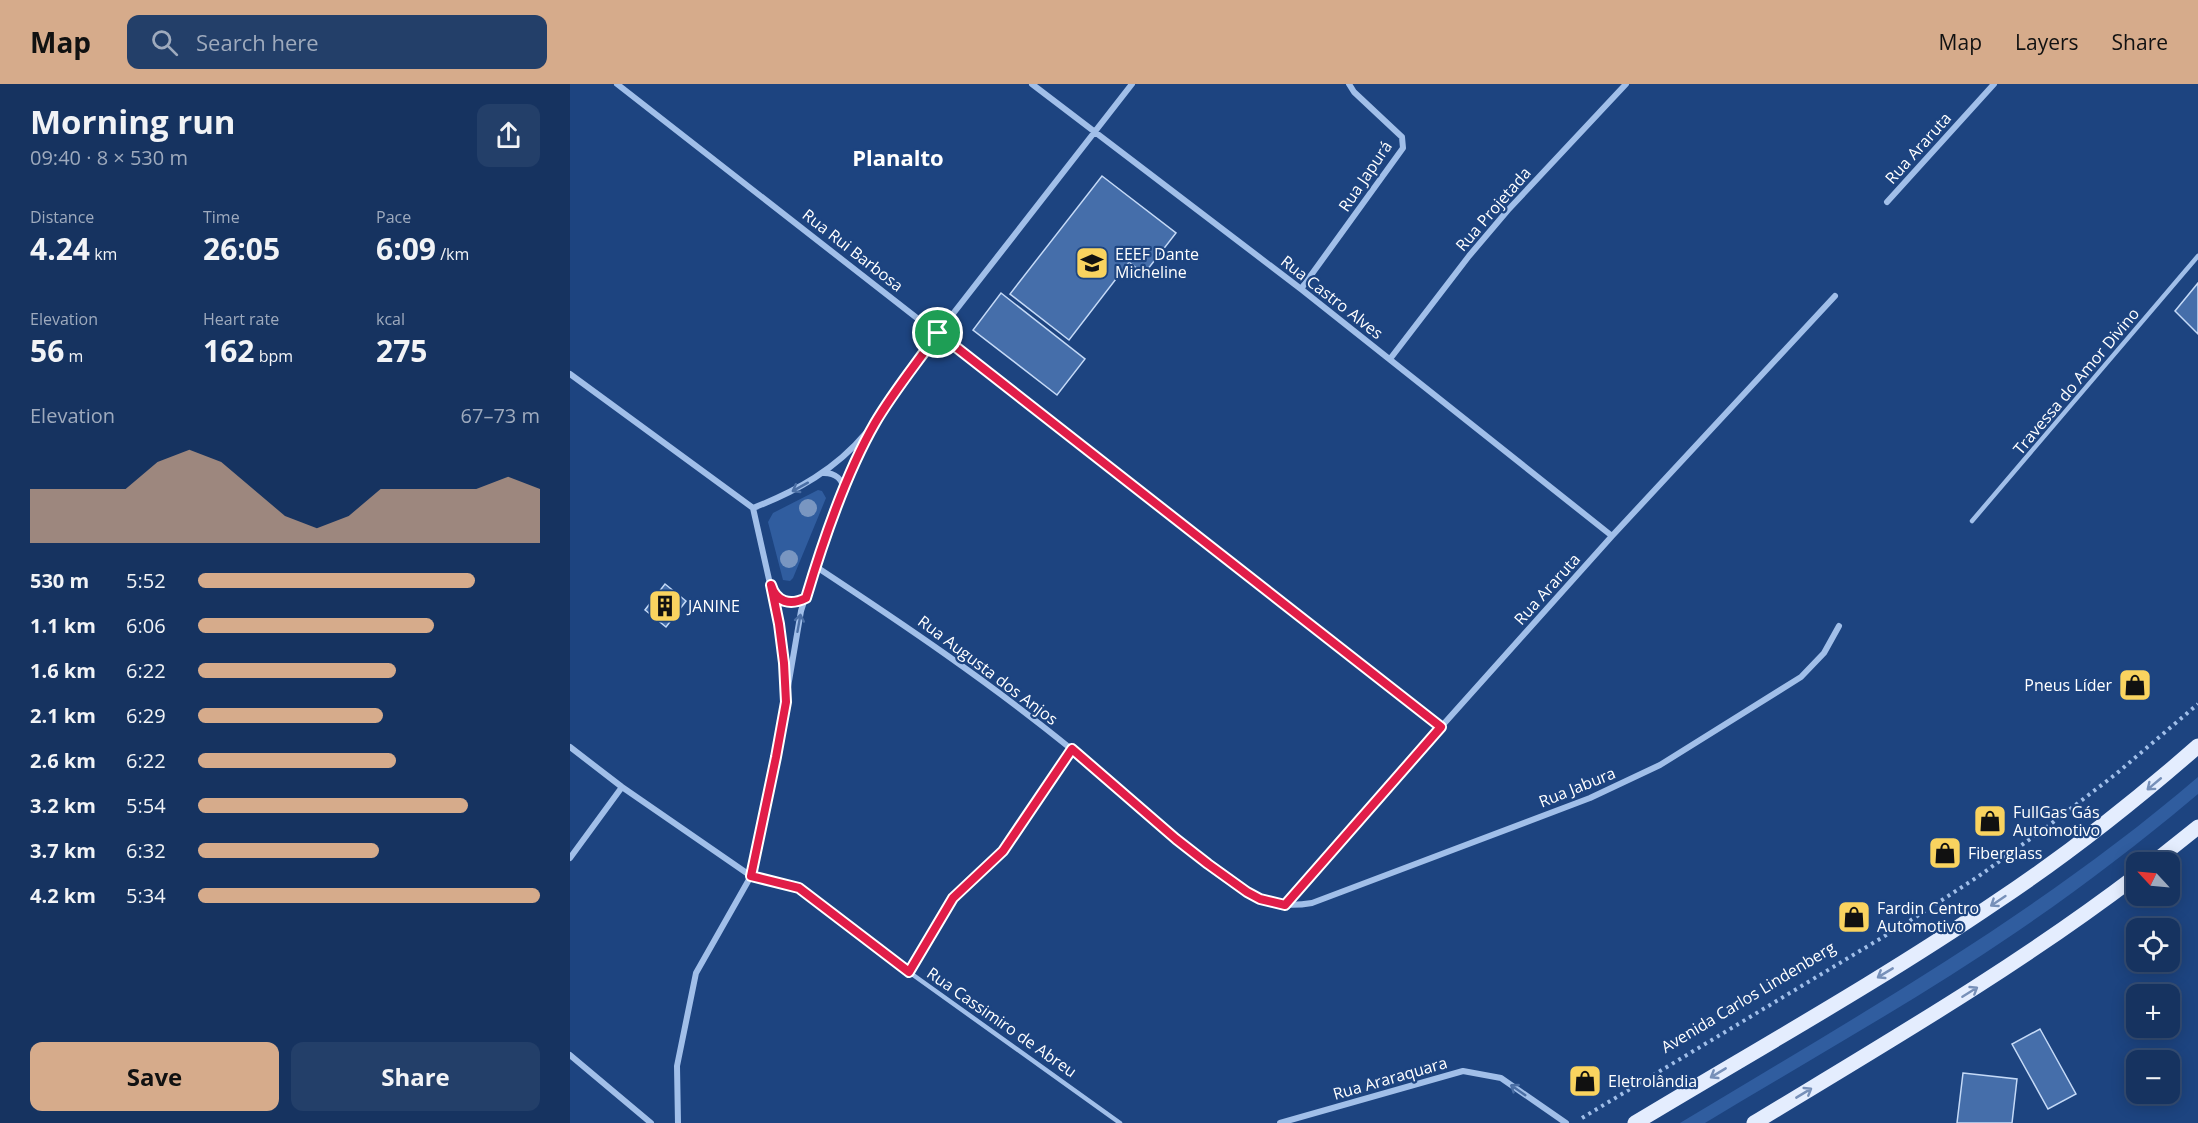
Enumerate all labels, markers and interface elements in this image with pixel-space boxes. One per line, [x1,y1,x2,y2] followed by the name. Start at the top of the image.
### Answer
[127,15,547,69] search box
[30,23,91,61] text: Map
[148,26,181,59] icon: search
[196,27,319,57] text: Search here
[1939,28,1982,56] text: Map
[2015,28,2079,56] text: Layers
[2112,28,2168,56] text: Share
[30,99,236,144] text: Morning run
[477,104,540,167] button: share
[1880,107,1956,189] street label: Rua Araruta
[1333,136,1397,216] street label: Rua Japurá
[852,142,944,172] district label: Planalto
[30,144,188,171] text: 09:40 · 8 × 530 m
[1450,162,1536,256] street label: Rua Projetada
[798,204,908,296] street label: Rua Rui Barbosa
[30,206,94,228] text: Distance
[203,206,240,228] text: Time
[376,206,411,228] text: Pace
[30,228,90,269] text: 4.24
[203,228,280,269] text: 26:05
[376,228,436,269] text: 6:09
[90,243,117,265] text: km
[436,243,469,265] text: /km
[1115,243,1199,283] place label: EEEF Dante Micheline
[1074,245,1110,281] school or university icon: EEEF Dante Micheline
[1276,250,1388,344] street label: Rua Castro Alves
[2008,303,2144,459] street label: Travessa do Amor Divino
[912,307,963,358] pin
[30,308,98,330] text: Elevation
[203,308,279,330] text: Heart rate
[376,308,405,330] text: kcal
[921,316,954,349] icon: arrive
[30,330,64,371] text: 56
[203,330,254,371] text: 162
[376,330,427,371] text: 275
[64,345,83,367] text: m
[254,345,293,367] text: bpm
[30,402,115,429] text: Elevation
[461,402,540,429] text: 67–73 m
[792,481,809,493] one-way arrow
[1509,548,1585,630] street label: Rua Araruta
[30,567,89,594] text: 530 m
[126,567,166,594] text: 5:52
[647,588,683,624] building icon: JANINE
[686,595,740,617] place label: JANINE
[914,610,1062,730] street label: Rua Augusta dos Anjos
[30,612,96,639] text: 1.1 km
[126,612,166,639] text: 6:06
[794,614,805,634] one-way arrow
[30,657,96,684] text: 1.6 km
[126,657,166,684] text: 6:22
[2117,667,2153,703] shop icon: Pneus Líder
[2024,674,2112,696] place label: Pneus Líder
[30,702,96,729] text: 2.1 km
[126,702,166,729] text: 6:29
[30,747,96,774] text: 2.6 km
[126,747,166,774] text: 6:22
[1535,762,1619,812] street label: Rua Jabura
[2146,778,2162,791] one-way arrow
[30,792,96,819] text: 3.2 km
[126,792,166,819] text: 5:54
[2013,801,2100,841] place label: FullGas Gás Automotivo
[1972,803,2008,839] shop icon: FullGas Gás Automotivo
[1927,835,1963,871] shop icon: Fiberglass
[30,837,96,864] text: 3.7 km
[126,837,166,864] text: 6:32
[1968,842,2042,864] place label: Fiberglass
[2126,852,2180,906] north arrow
[2126,852,2180,1104] map controls
[30,882,96,909] text: 4.2 km
[126,882,166,909] text: 5:34
[1990,895,2006,907] one-way arrow
[1877,897,1979,937] place label: Fardin Centro Automotivo
[1836,899,1872,935] shop icon: Fardin Centro Automotivo
[2126,918,2180,972] button: locate
[1657,936,1839,1058] street label: Avenida Carlos Lindenberg
[923,962,1081,1082] street label: Rua Cassimiro de Abreu
[1877,967,1894,979] one-way arrow
[2126,984,2180,1038] button: +
[1962,985,1979,998] one-way arrow
[30,1042,279,1111] button: Save
[291,1042,540,1111] button: Share
[2126,1050,2180,1104] button: −
[1330,1051,1450,1105] street label: Rua Araraquara
[1567,1063,1603,1099] shop icon: Eletrolândia
[1710,1068,1727,1080] one-way arrow
[1608,1070,1697,1092] place label: Eletrolândia
[1510,1084,1526,1096] one-way arrow
[1795,1086,1812,1098] one-way arrow

